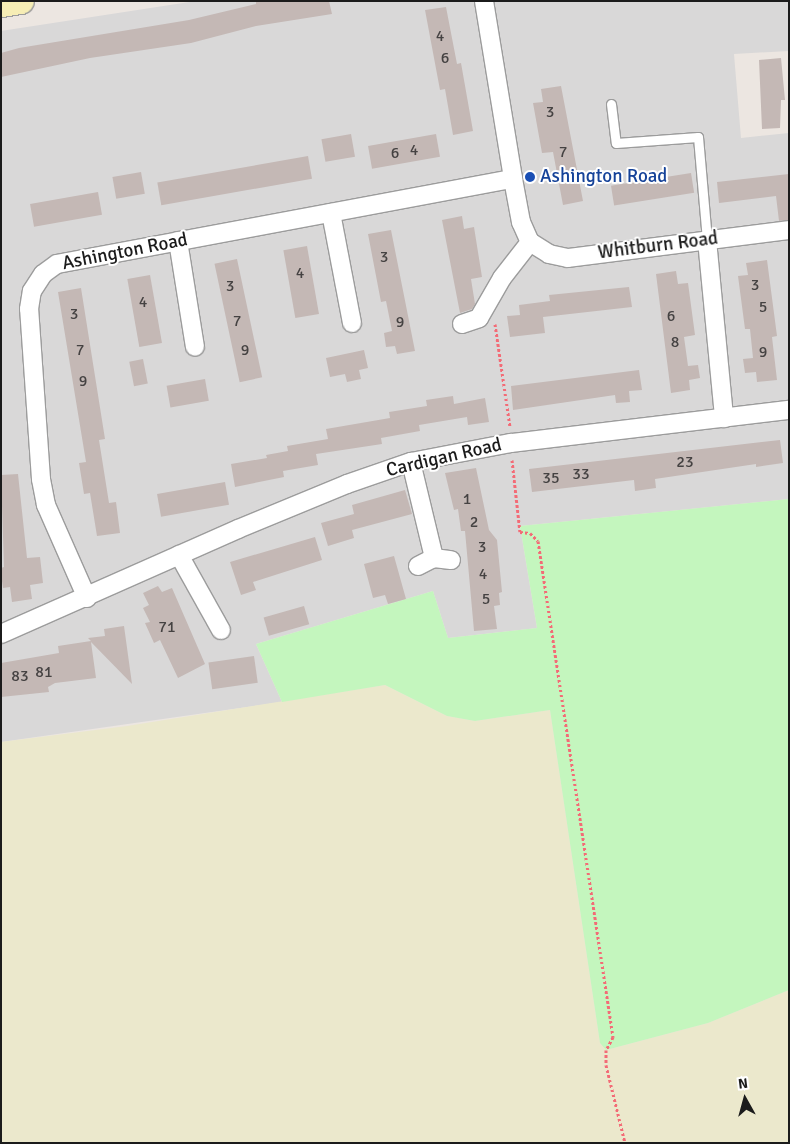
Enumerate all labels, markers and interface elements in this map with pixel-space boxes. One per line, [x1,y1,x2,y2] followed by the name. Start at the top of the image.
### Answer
[436,26,444,46] house number: 4
[441,48,449,68] house number: 6
[546,102,554,122] house number: 3
[410,140,418,160] house number: 4
[559,142,567,162] house number: 7
[391,143,399,163] house number: 6
[540,166,667,188] place label: Ashington Road
[524,171,536,183] marker: Ashington Road
[597,227,719,265] street label: Whitburn Road
[60,229,190,275] street label: Ashington Road
[380,247,388,267] house number: 3
[296,263,304,283] house number: 4
[751,275,759,295] house number: 3
[226,276,234,296] house number: 3
[139,292,147,312] house number: 4
[759,297,767,317] house number: 5
[70,304,78,324] house number: 3
[667,306,675,326] house number: 6
[233,311,241,331] house number: 7
[396,312,404,332] house number: 9
[671,332,679,352] house number: 8
[76,340,84,360] house number: 7
[241,340,249,360] house number: 9
[759,342,767,362] house number: 9
[79,371,87,391] house number: 9
[384,434,504,482] street label: Cardigan Road
[676,452,694,472] house number: 23
[572,464,590,484] house number: 33
[542,468,560,488] house number: 35
[463,489,471,509] house number: 1
[470,512,478,532] house number: 2
[478,537,486,557] house number: 3
[479,564,487,584] house number: 4
[482,589,490,609] house number: 5
[158,617,176,637] house number: 71
[35,662,53,682] house number: 81
[11,666,29,686] house number: 83
[720,1074,770,1124] north arrow
[737,1075,749,1093] text: N

